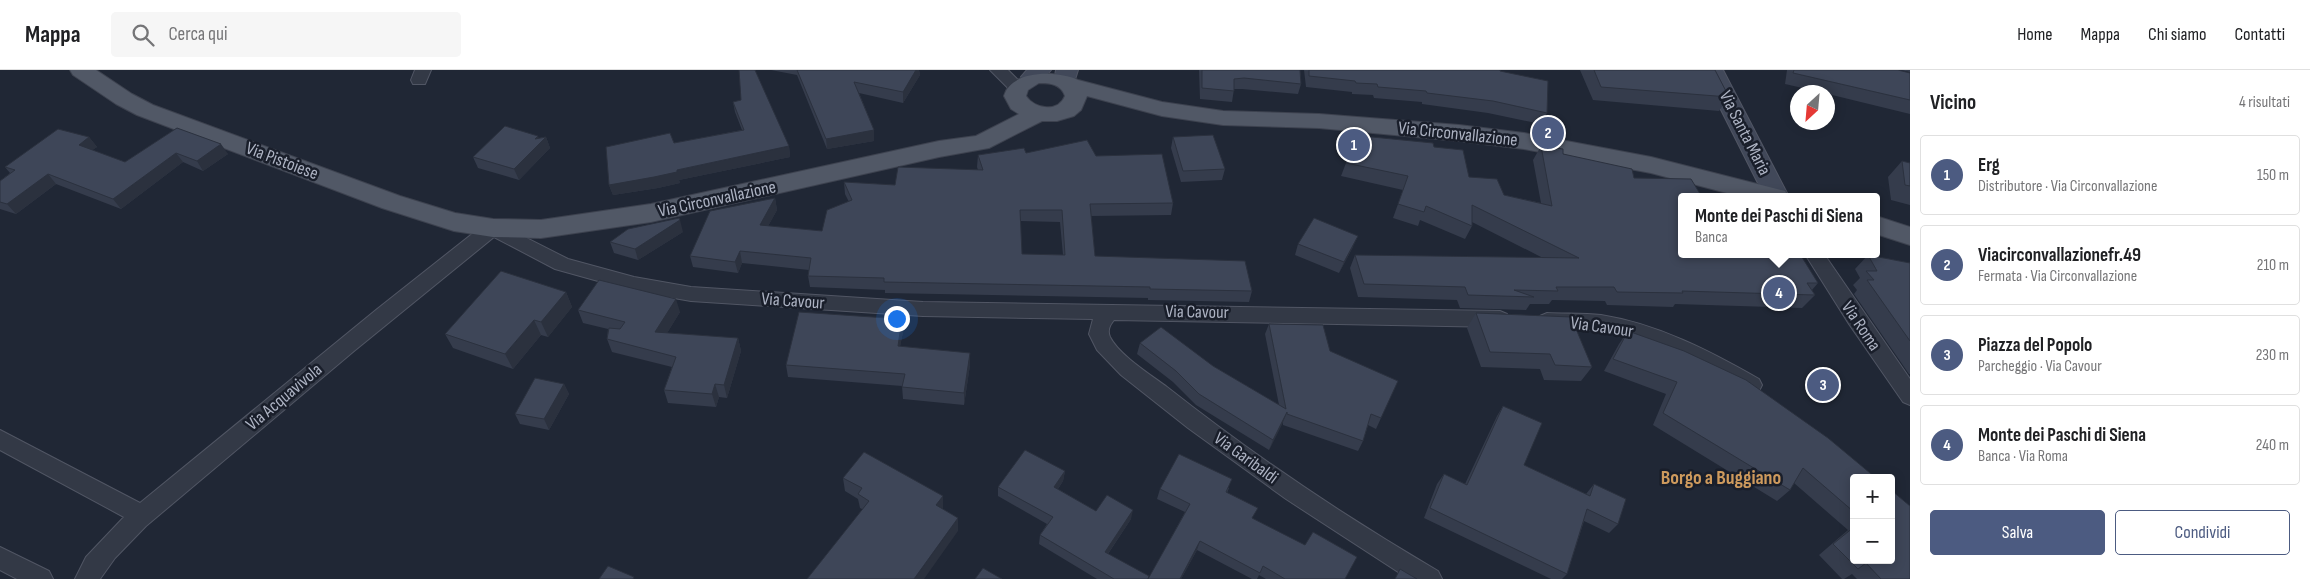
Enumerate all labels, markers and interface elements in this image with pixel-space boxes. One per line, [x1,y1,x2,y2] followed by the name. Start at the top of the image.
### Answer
[111,12,461,57] search box
[25,20,81,49] text: Mappa
[129,21,157,49] icon: search
[169,23,227,46] text: Cerca qui
[2017,24,2053,45] text: Home
[2081,24,2120,45] text: Mappa
[2148,24,2206,45] text: Chi siamo
[2234,24,2285,45] text: Contatti
[1790,85,1835,130] north arrow
[1715,87,1775,179] street label: Via Santa Maria
[1930,90,1976,115] text: Vicino
[2239,93,2290,112] text: 4 risultati
[1532,114,1564,152] pin: 2
[1397,117,1519,151] street label: Via Circonvallazione
[1338,126,1370,164] pin: 1
[243,138,321,184] street label: Via Pistoiese
[1978,154,2000,177] text: Erg
[1944,166,1950,185] text: 1
[2257,166,2289,185] text: 150 m
[656,176,778,222] street label: Via Circonvallazione
[1978,177,2157,196] text: Distributore · Via Circonvallazione
[1678,193,1880,258] popup
[1695,205,1863,228] text: Monte dei Paschi di Siena
[1695,228,1728,247] text: Banca
[1978,244,2141,267] text: Viacirconvallazionefr.49
[1943,256,1951,275] text: 2
[2257,256,2289,275] text: 210 m
[1978,267,2137,286] text: Fermata · Via Circonvallazione
[1763,274,1795,312] pin: 4
[761,288,825,314] street label: Via Cavour
[1837,297,1885,355] street label: Via Roma
[1165,301,1229,323] street label: Via Cavour
[884,306,910,332] your location
[1569,312,1635,342] street label: Via Cavour
[1978,334,2092,357] text: Piazza del Popolo
[1943,346,1951,365] text: 3
[2256,346,2289,365] text: 230 m
[1978,357,2102,376] text: Parcheggio · Via Cavour
[242,359,326,435] street label: Via Acquavivola
[1807,366,1839,404] pin: 3
[1978,424,2146,447] text: Monte dei Paschi di Siena
[1210,428,1282,488] street label: Via Garibaldi
[1943,436,1951,455] text: 4
[2256,436,2289,455] text: 240 m
[1978,447,2068,466] text: Banca · Via Roma
[1661,466,1781,490] district label: Borgo a Buggiano
[1850,474,1895,564] map controls
[1850,474,1895,519] button: +
[1930,510,2105,555] button: Salva
[2115,510,2290,555] button: Condividi
[1850,519,1895,564] button: −

